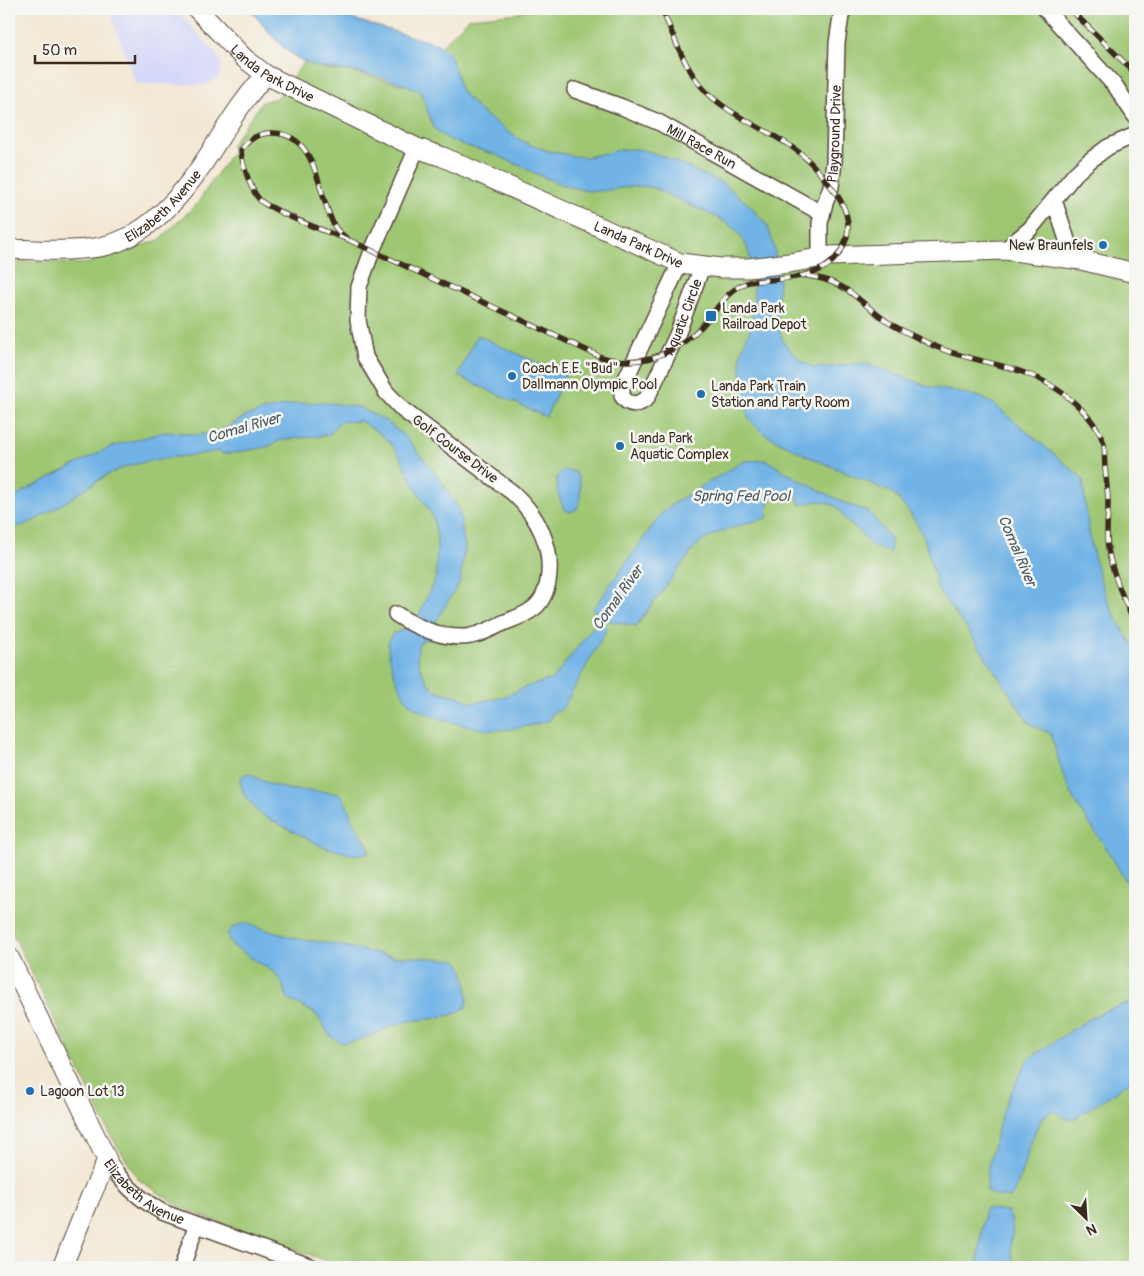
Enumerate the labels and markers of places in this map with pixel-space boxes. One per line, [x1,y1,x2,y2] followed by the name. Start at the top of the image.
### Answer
[1009,237,1094,254] place label: New Braunfels
[1097,239,1109,251] marker: New Braunfels
[722,300,807,333] place label: Landa Park Railroad Depot
[704,309,718,323] marker: Landa Park Railroad Depot
[522,360,657,393] place label: Coach E.E. "Bud" Dallmann Olympic Pool
[506,370,518,382] marker: Coach E.E. "Bud" Dallmann Olympic Pool
[711,378,850,411] place label: Landa Park Train Station and Party Room
[695,388,707,400] marker: Landa Park Train Station and Party Room
[630,430,729,463] place label: Landa Park Aquatic Complex
[614,440,626,452] marker: Landa Park Aquatic Complex
[40,1083,125,1100] place label: Lagoon Lot 13
[24,1085,36,1097] marker: Lagoon Lot 13

